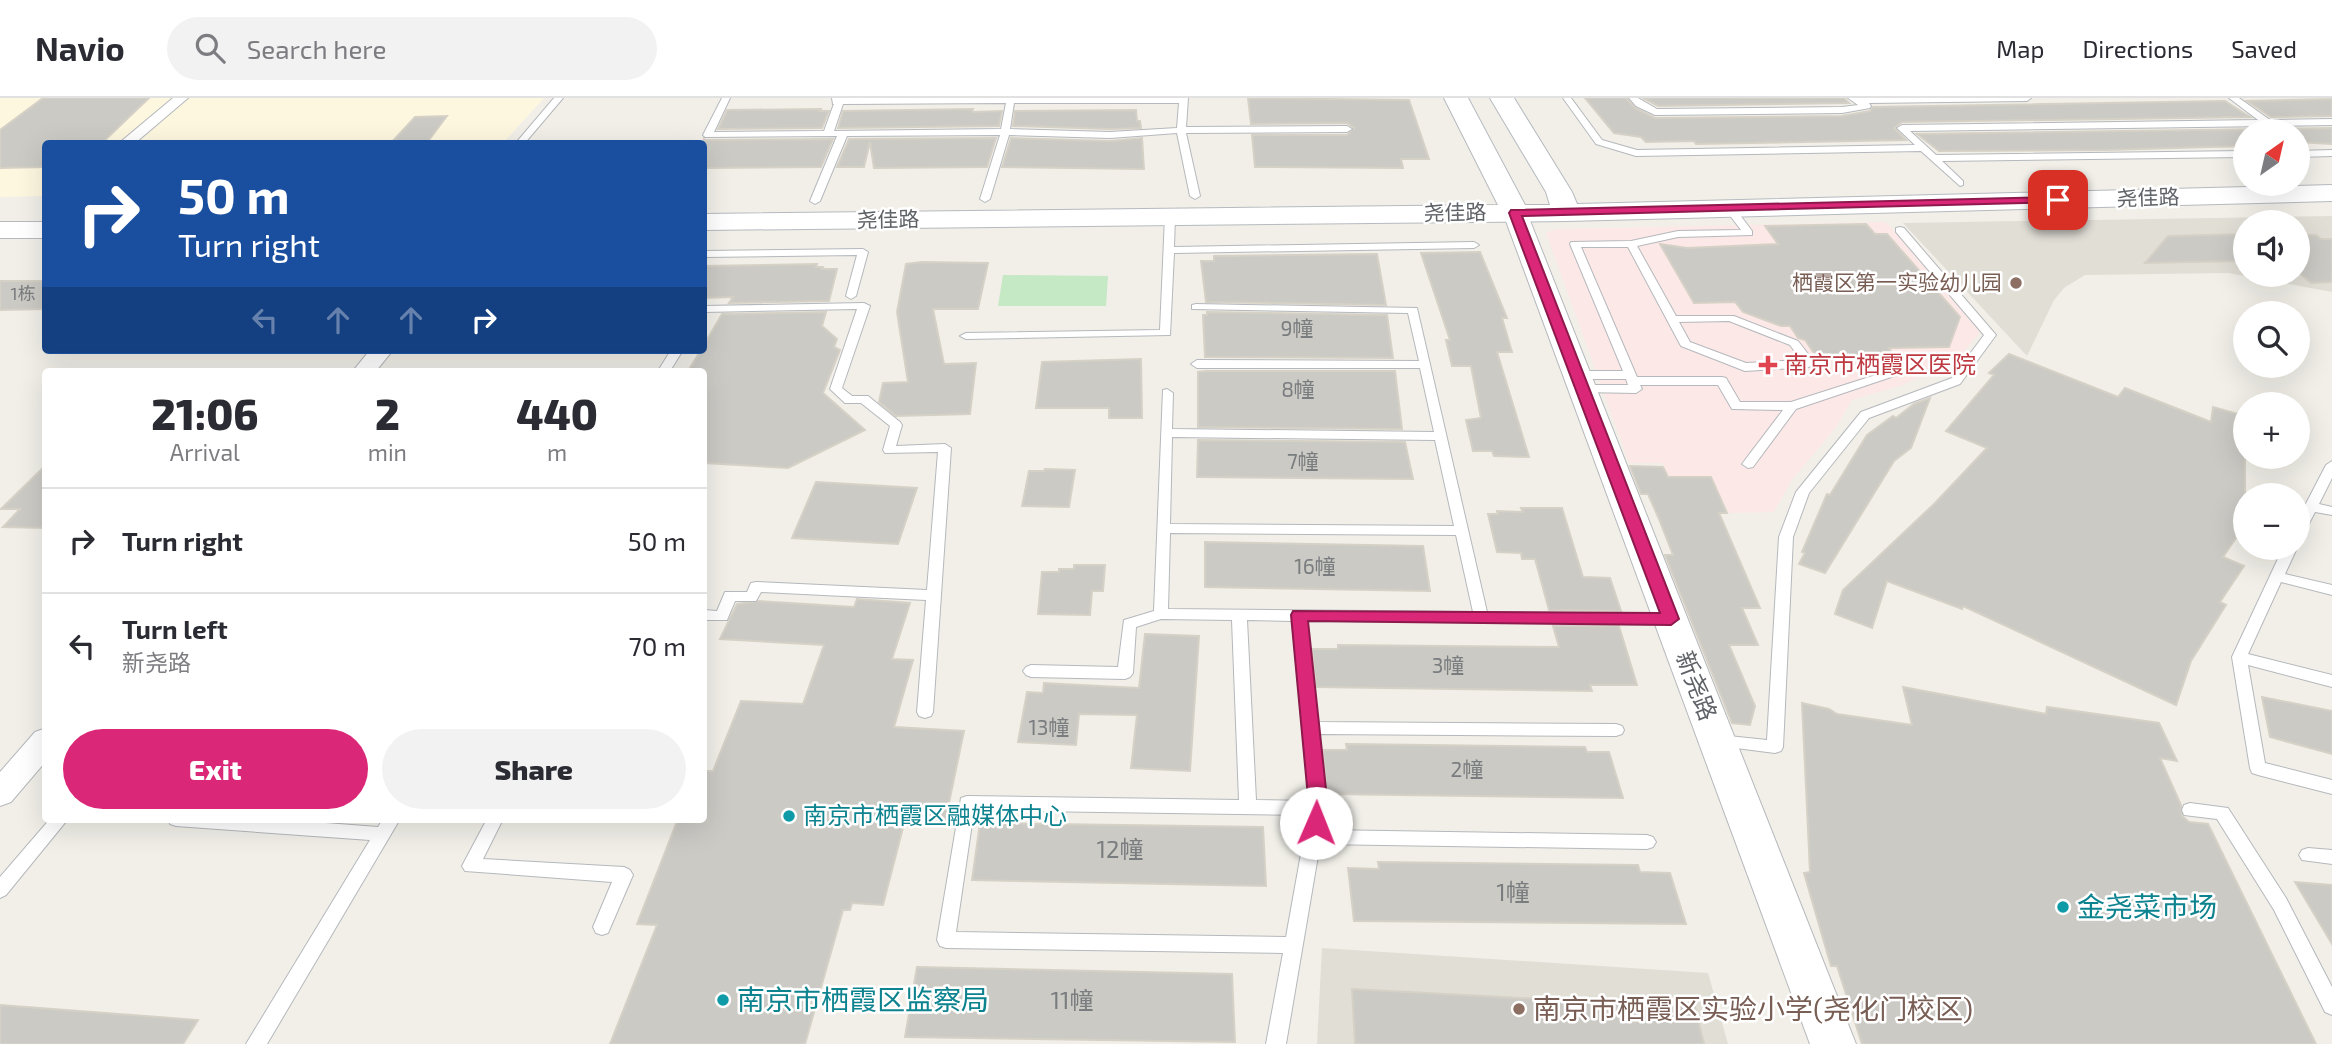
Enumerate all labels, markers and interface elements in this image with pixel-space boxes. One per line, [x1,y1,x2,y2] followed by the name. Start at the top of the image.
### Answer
[167,17,657,80] search box
[35,28,125,68] text: Navio
[191,29,229,67] icon: search
[247,33,386,64] text: Search here
[1996,34,2044,63] text: Map
[2082,34,2193,63] text: Directions
[2231,34,2297,63] text: Saved
[2233,119,2310,196] north arrow
[2233,119,2310,560] map controls
[178,165,290,224] text: 50 m
[63,168,154,259] icon: right
[2028,170,2088,230] pin
[2039,181,2077,219] icon: arrive
[2116,183,2180,210] street label: 尧佳路
[1423,198,1487,225] street label: 尧佳路
[856,205,920,232] street label: 尧佳路
[2233,210,2310,287] button: sound
[178,225,320,263] text: Turn right
[1792,269,2002,294] place label: 栖霞区第一实验幼儿园
[2008,275,2024,291] marker: 栖霞区第一实验幼儿园
[10,282,36,304] house number: 1栋
[246,301,284,339] icon: left
[319,301,357,339] icon: ahead
[392,301,430,339] icon: ahead
[465,301,503,339] icon: right
[2233,301,2310,378] button: search
[1280,315,1314,340] house number: 9幢
[1784,349,1976,378] place label: 南京市栖霞区医院
[1758,355,1778,375] marker: 南京市栖霞区医院
[1281,376,1315,401] house number: 8幢
[151,388,259,438] text: 21:06
[375,388,400,438] text: 2
[516,388,598,438] text: 440
[2233,392,2310,469] button: +
[170,438,240,466] text: Arrival
[368,438,407,466] text: min
[547,438,567,466] text: m
[1287,448,1319,473] house number: 7幢
[2233,483,2310,560] button: −
[63,522,101,560] icon: right
[122,525,243,556] text: Turn right
[628,525,686,556] text: 50 m
[1294,553,1336,578] house number: 16幢
[122,613,228,644] text: Turn left
[63,627,101,665] icon: left
[628,630,686,661] text: 70 m
[1671,647,1724,724] street label: 新尧路
[122,648,191,676] text: 新尧路
[1432,652,1464,677] house number: 3幢
[1028,714,1070,739] house number: 13幢
[63,729,368,809] button: Exit
[382,729,686,809] button: Share
[1451,756,1483,781] house number: 2幢
[1279,786,1353,860] position arrow
[803,800,1067,829] place label: 南京市栖霞区融媒体中心
[781,808,797,824] marker: 南京市栖霞区融媒体中心
[1096,834,1144,863] house number: 12幢
[1496,877,1530,906] house number: 1幢
[2077,889,2217,923] place label: 金尧菜市场
[2055,899,2071,915] marker: 金尧菜市场
[737,982,989,1016] place label: 南京市栖霞区监察局
[1050,985,1094,1014] house number: 11幢
[1533,991,1973,1025] place label: 南京市栖霞区实验小学(尧化门校区)
[715,992,731,1008] marker: 南京市栖霞区监察局
[1511,1001,1527,1017] marker: 南京市栖霞区实验小学(尧化门校区)

